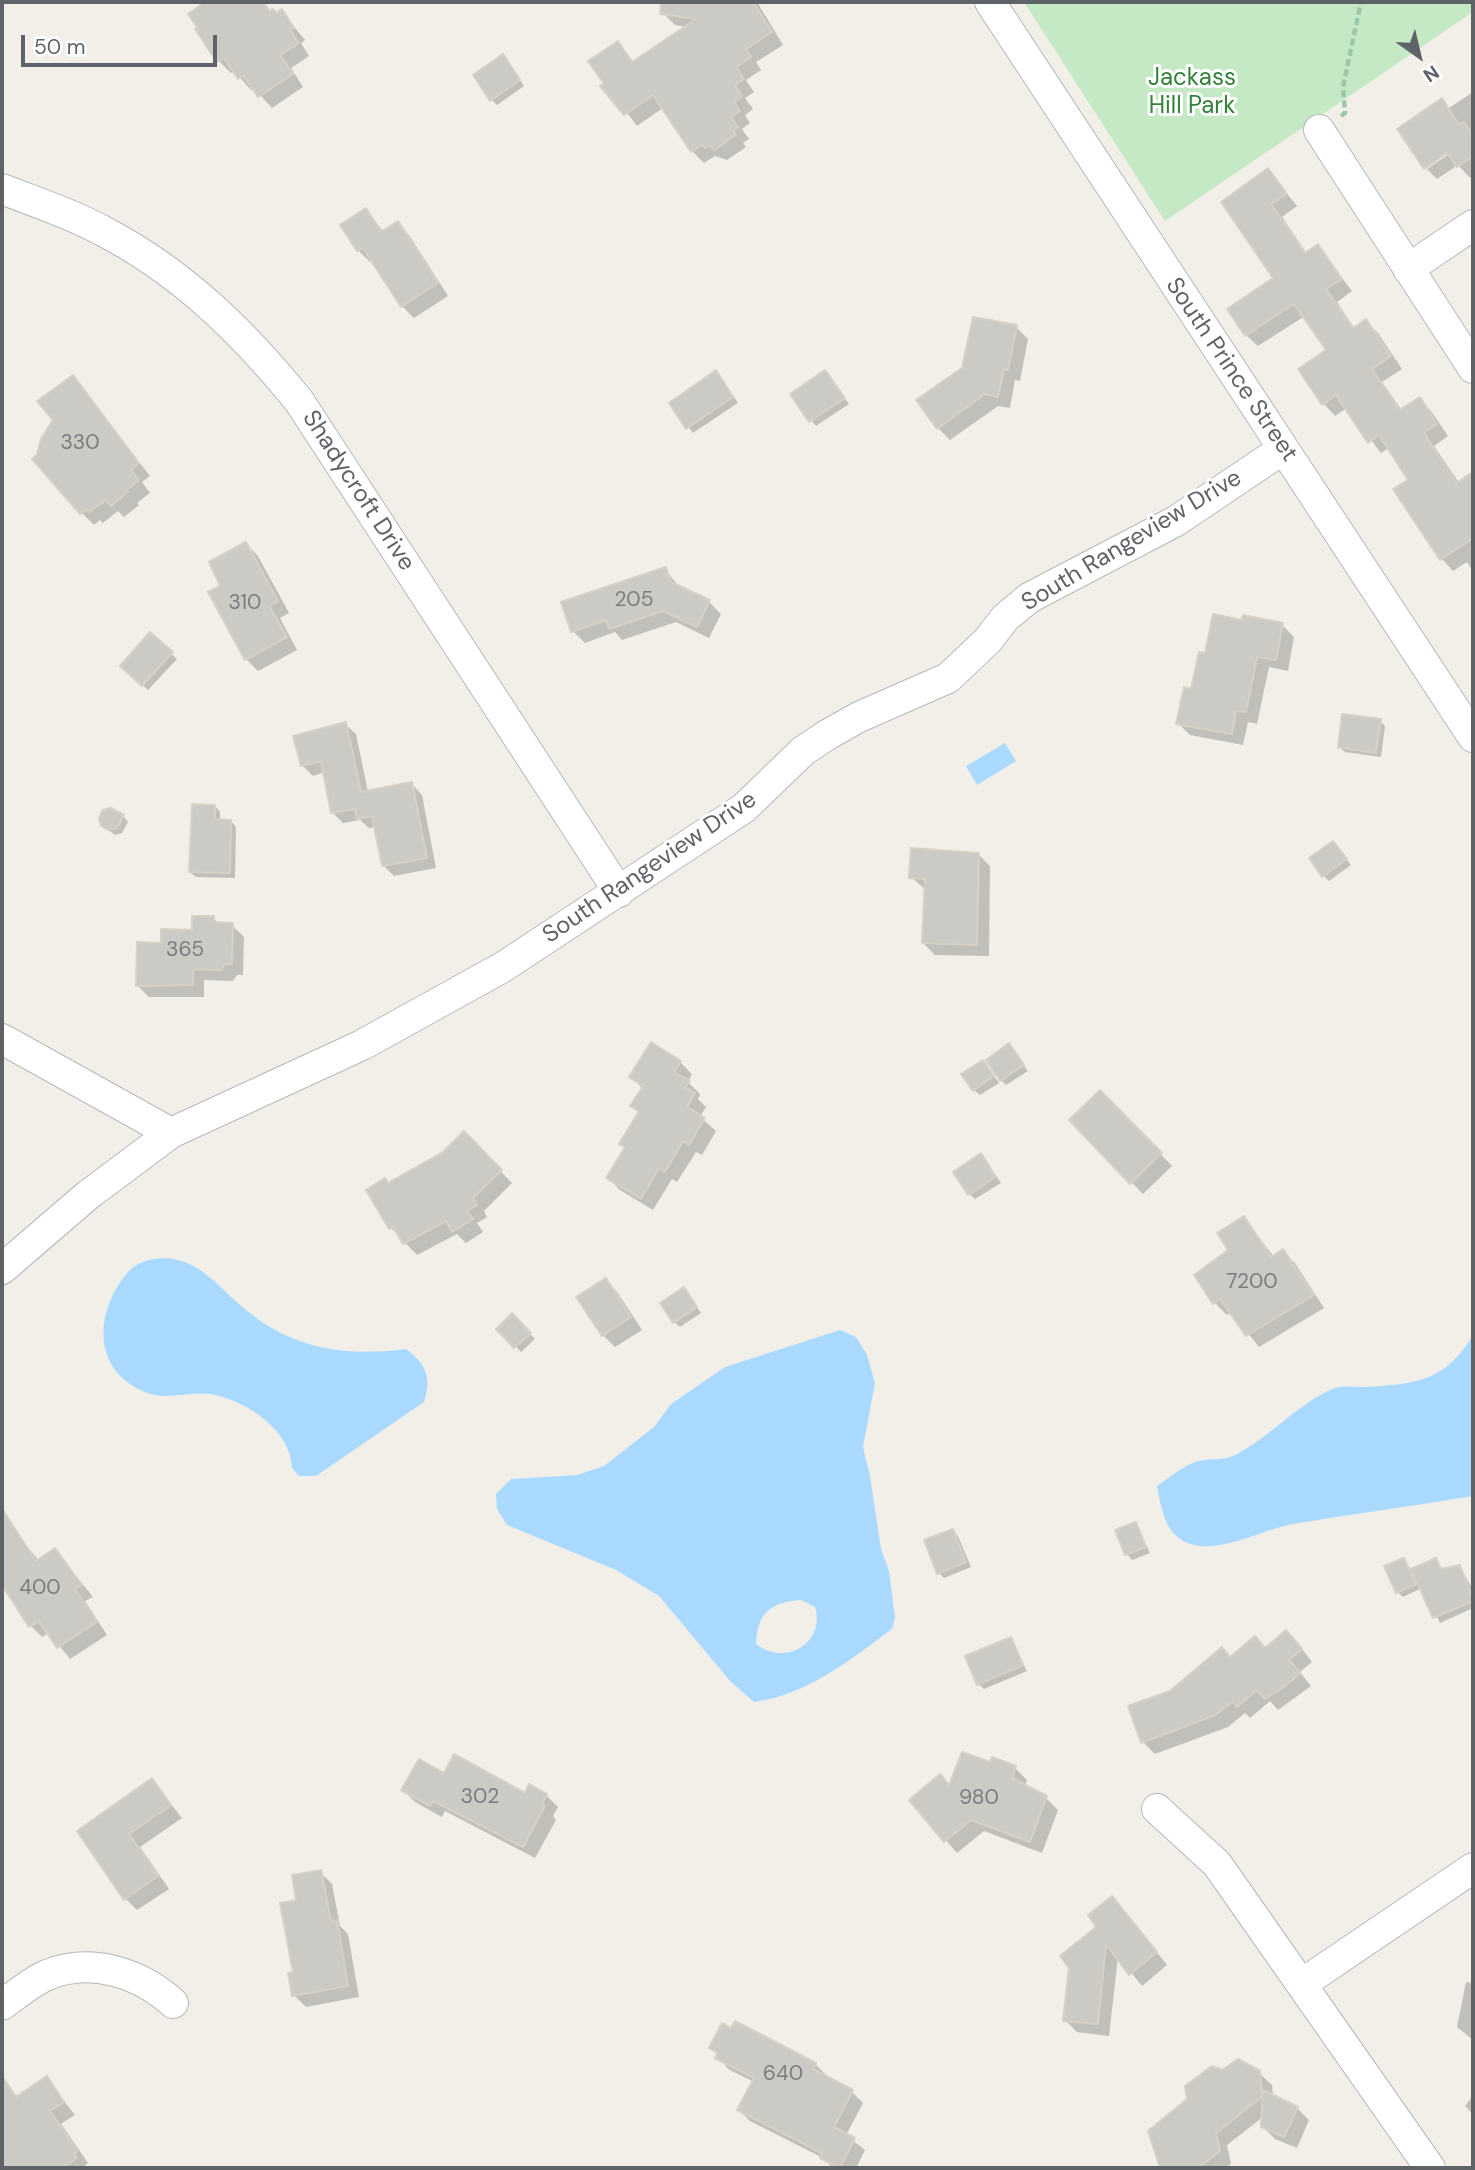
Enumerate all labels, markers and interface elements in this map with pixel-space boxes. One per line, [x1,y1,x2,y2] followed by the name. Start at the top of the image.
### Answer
[24,21,220,65] scale bar
[1384,21,1454,91] north arrow
[34,33,85,61] text: 50 m
[1418,60,1444,88] text: N
[1148,65,1236,121] park label: Jackass Hill Park
[1159,273,1303,467] street label: South Prince Street
[295,405,421,577] street label: Shadycroft Drive
[60,430,100,456] house number: 330
[1017,464,1247,618] street label: South Rangeview Drive
[614,587,654,613] house number: 205
[229,590,261,616] house number: 310
[538,786,762,950] street label: South Rangeview Drive
[166,937,204,963] house number: 365
[1226,1269,1278,1295] house number: 7200
[19,1575,61,1601] house number: 400
[461,1784,499,1810] house number: 302
[959,1785,999,1811] house number: 980
[763,2061,803,2087] house number: 640

